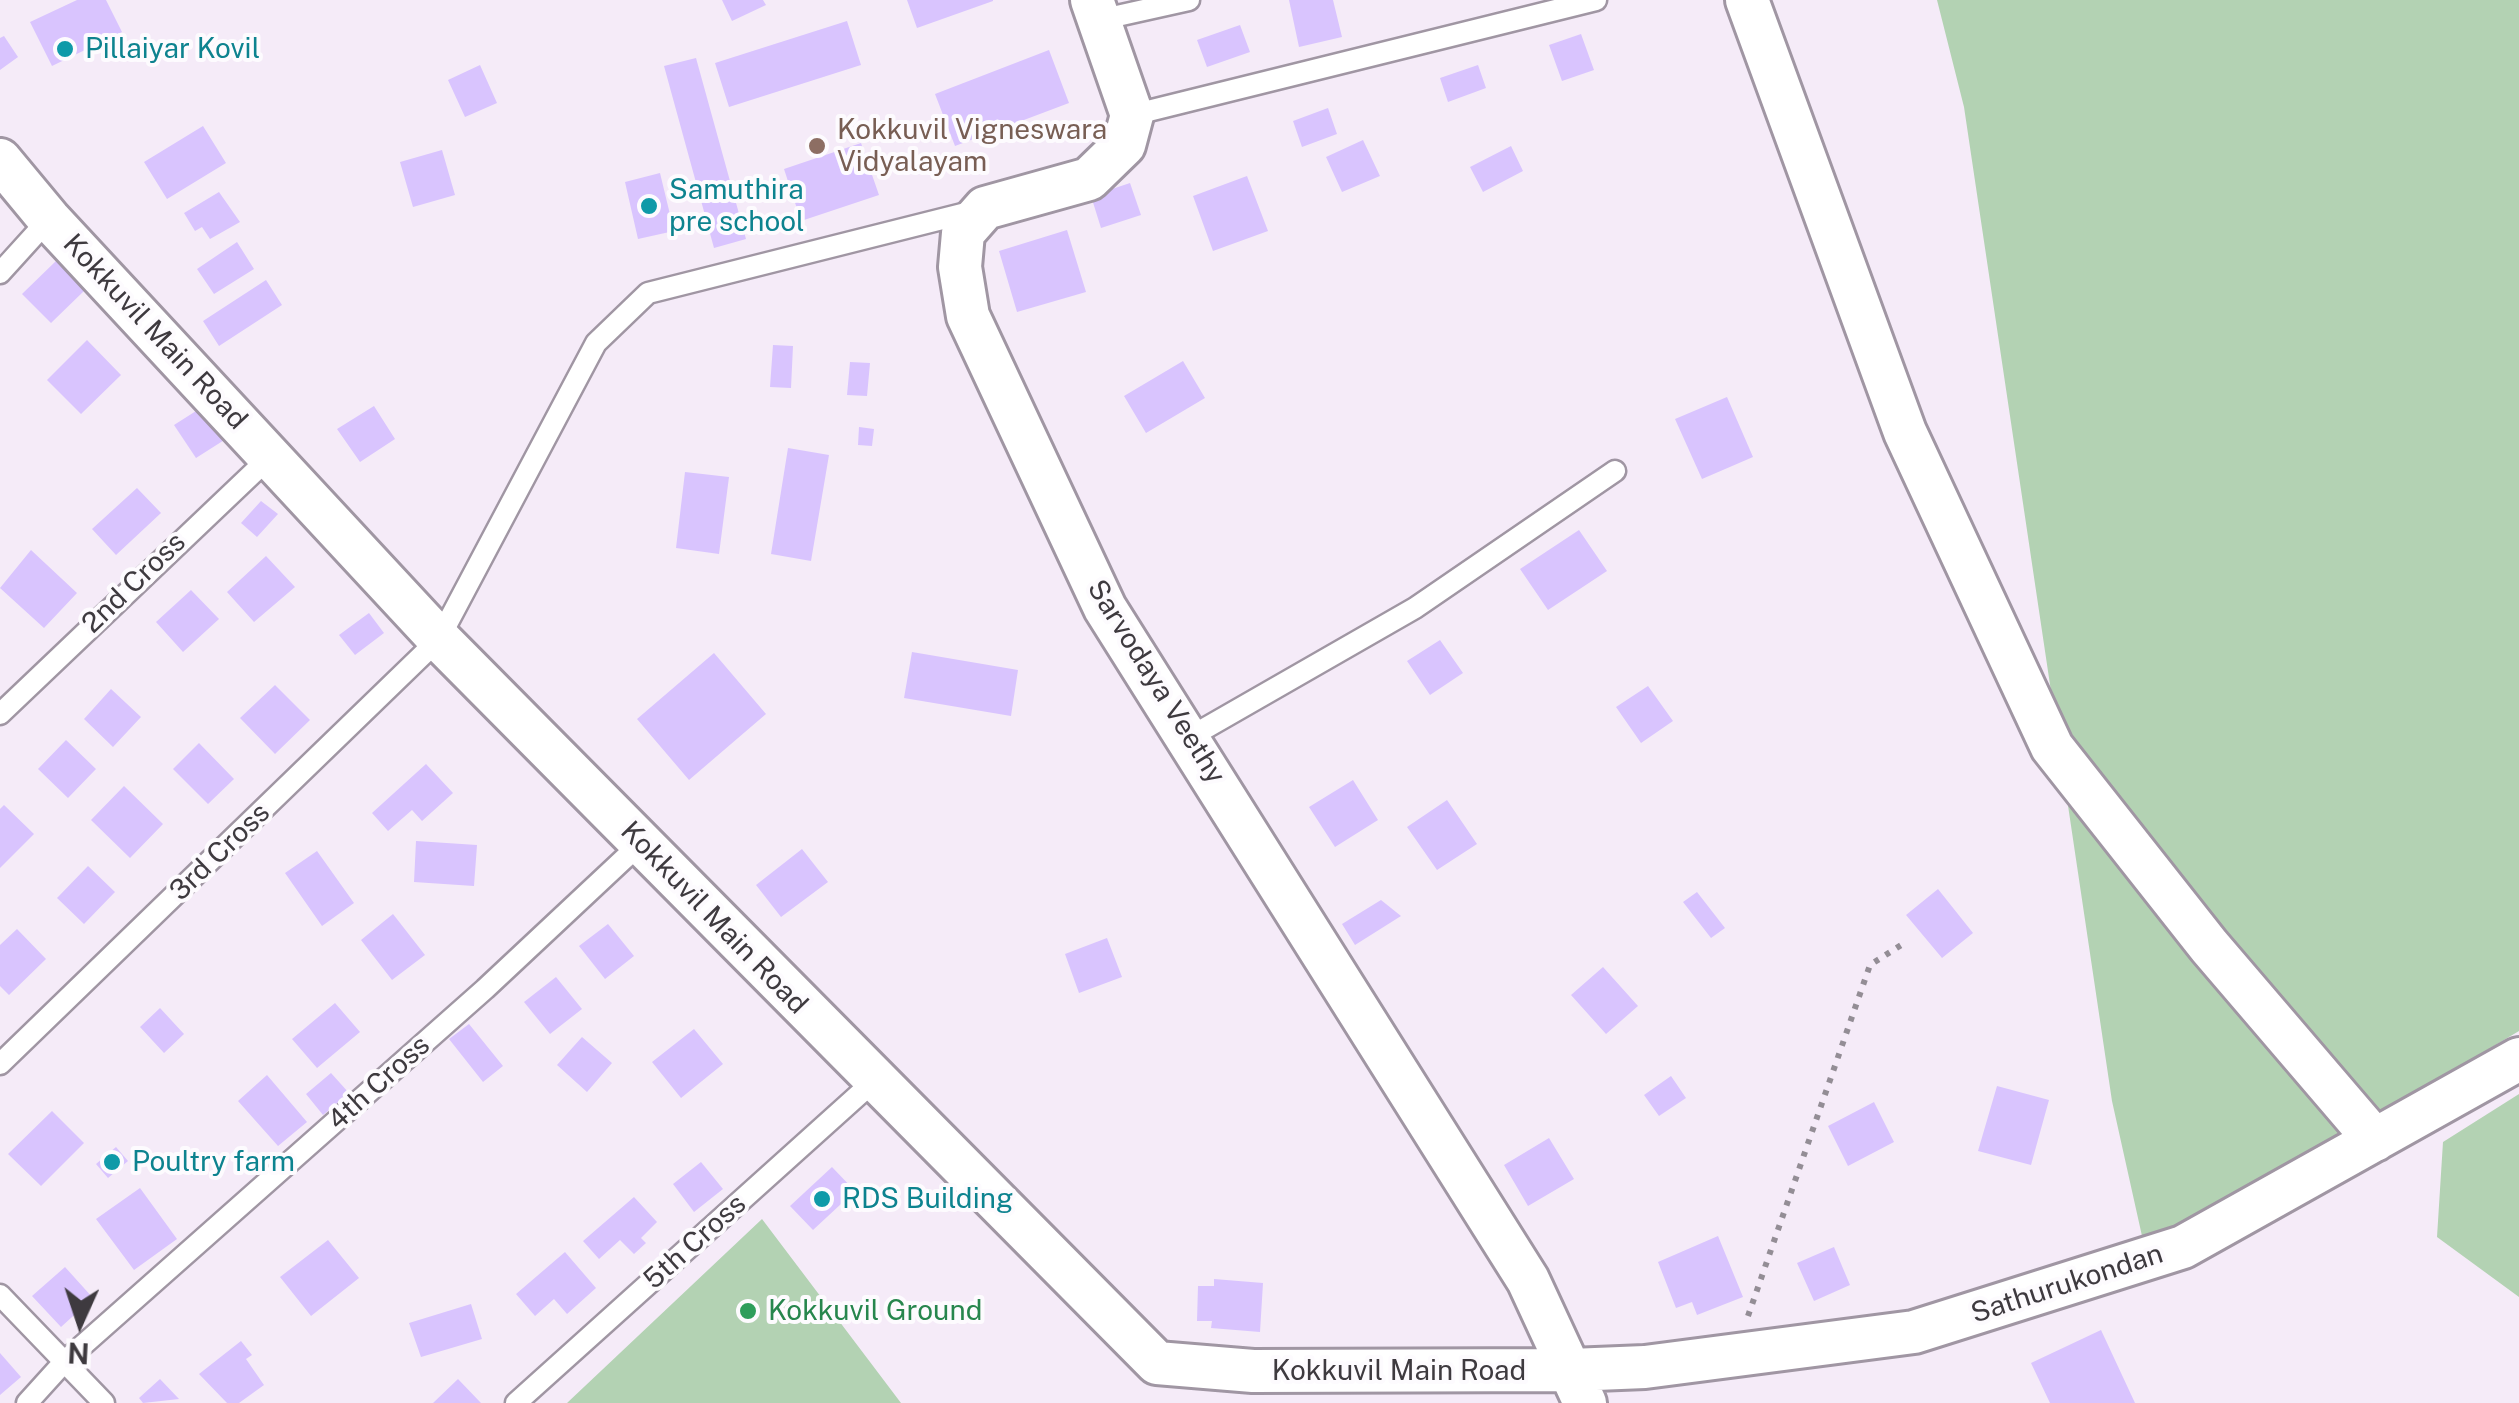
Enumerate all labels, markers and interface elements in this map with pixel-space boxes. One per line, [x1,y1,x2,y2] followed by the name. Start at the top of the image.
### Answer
[85,32,260,66] place label: Pillaiyar Kovil
[54,38,76,60] marker: Pillaiyar Kovil
[837,113,1107,179] place label: Kokkuvil Vigneswara Vidyalayam
[806,135,828,157] marker: Kokkuvil Vigneswara Vidyalayam
[669,173,805,239] place label: Samuthira pre school
[638,195,660,217] marker: Samuthira pre school
[56,227,254,437] street label: Kokkuvil Main Road
[75,526,193,640] street label: 2nd Cross
[1080,574,1232,790] street label: Sarvodaya Veethy
[163,796,277,908] street label: 3rd Cross
[613,815,815,1021] street label: Kokkuvil Main Road
[321,1029,437,1137] street label: 4th Cross
[132,1145,295,1179] place label: Poultry farm
[101,1151,123,1173] marker: Poultry farm
[842,1182,1013,1216] place label: RDS Building
[637,1187,753,1297] street label: 5th Cross
[811,1188,833,1210] marker: RDS Building
[1967,1237,2167,1331] street label: Sathurukondan
[30,1273,130,1373] north arrow
[768,1294,982,1328] place label: Kokkuvil Ground
[737,1300,759,1322] marker: Kokkuvil Ground
[67,1336,90,1371] text: N
[1272,1354,1526,1388] street label: Kokkuvil Main Road

